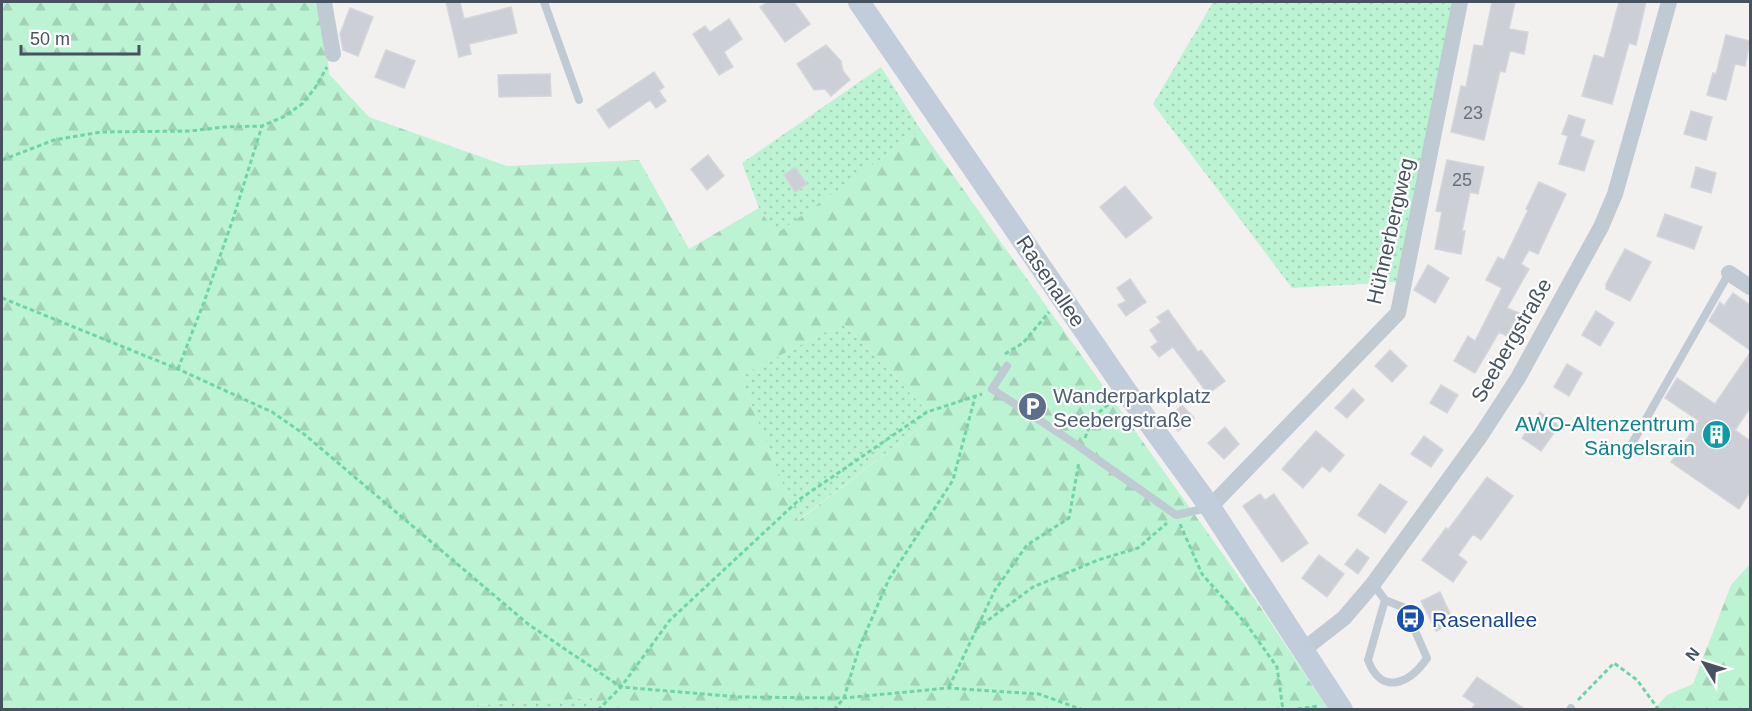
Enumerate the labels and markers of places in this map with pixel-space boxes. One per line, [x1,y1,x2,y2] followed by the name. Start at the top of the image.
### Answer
[1053,384,1211,431] place label: Wanderparkplatz Seebergstraße
[1016,391,1048,423] parking icon: Wanderparkplatz Seebergstraße
[1515,412,1695,459] place label: AWO-Altenzentrum Sängelsrain
[1700,419,1732,451] building icon: AWO-Altenzentrum Sängelsrain
[1395,603,1427,635] bus stop icon: Rasenallee
[1432,608,1537,631] place label: Rasenallee

